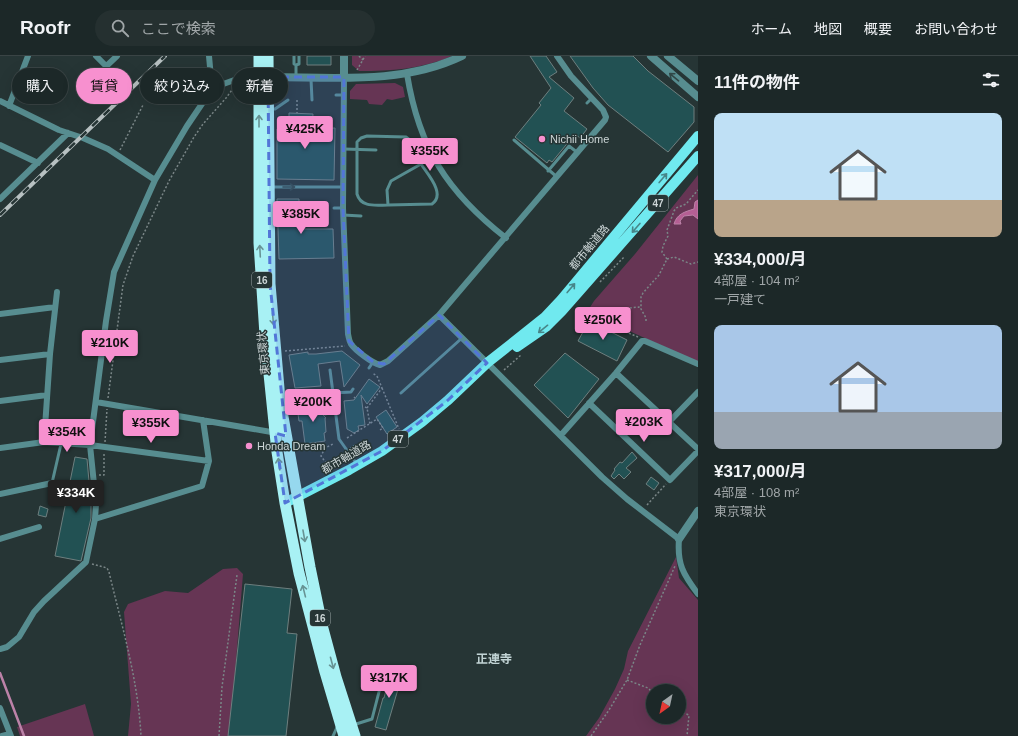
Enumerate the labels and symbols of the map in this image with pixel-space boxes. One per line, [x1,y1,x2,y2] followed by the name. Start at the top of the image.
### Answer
[669,72,680,81] one-way arrow
[255,115,263,128] one-way arrow
[277,116,333,150] pin: ¥425K
[550,133,609,145] place label: Nichii Home
[537,134,547,144] marker: Nichii Home
[402,138,458,172] pin: ¥355K
[659,172,668,183] one-way arrow
[282,183,295,191] one-way arrow
[648,195,668,211] road number: 47
[273,201,329,235] pin: ¥385K
[567,222,611,272] street label: 都市軸道路
[631,223,640,233] one-way arrow
[256,245,263,258] one-way arrow
[252,272,272,288] road number: 16
[566,283,575,293] one-way arrow
[575,307,631,341] pin: ¥250K
[269,312,276,325] one-way arrow
[537,325,548,334] one-way arrow
[82,330,138,364] pin: ¥210K
[255,330,271,375] street label: 東京環状
[285,389,341,423] pin: ¥200K
[616,409,672,443] pin: ¥203K
[123,410,179,444] pin: ¥355K
[39,419,95,453] pin: ¥354K
[388,431,408,447] road number: 47
[319,438,373,476] street label: 都市軸道路
[257,440,325,452] place label: Honda Dream
[244,441,254,451] marker: Honda Dream
[275,458,283,471] one-way arrow
[48,480,104,514] pin: ¥334K
[300,529,308,542] one-way arrow
[299,584,307,597] one-way arrow
[310,610,330,626] road number: 16
[476,652,512,666] district label: 正連寺
[329,656,336,669] one-way arrow
[361,665,417,699] pin: ¥317K
[646,684,686,724] north arrow

